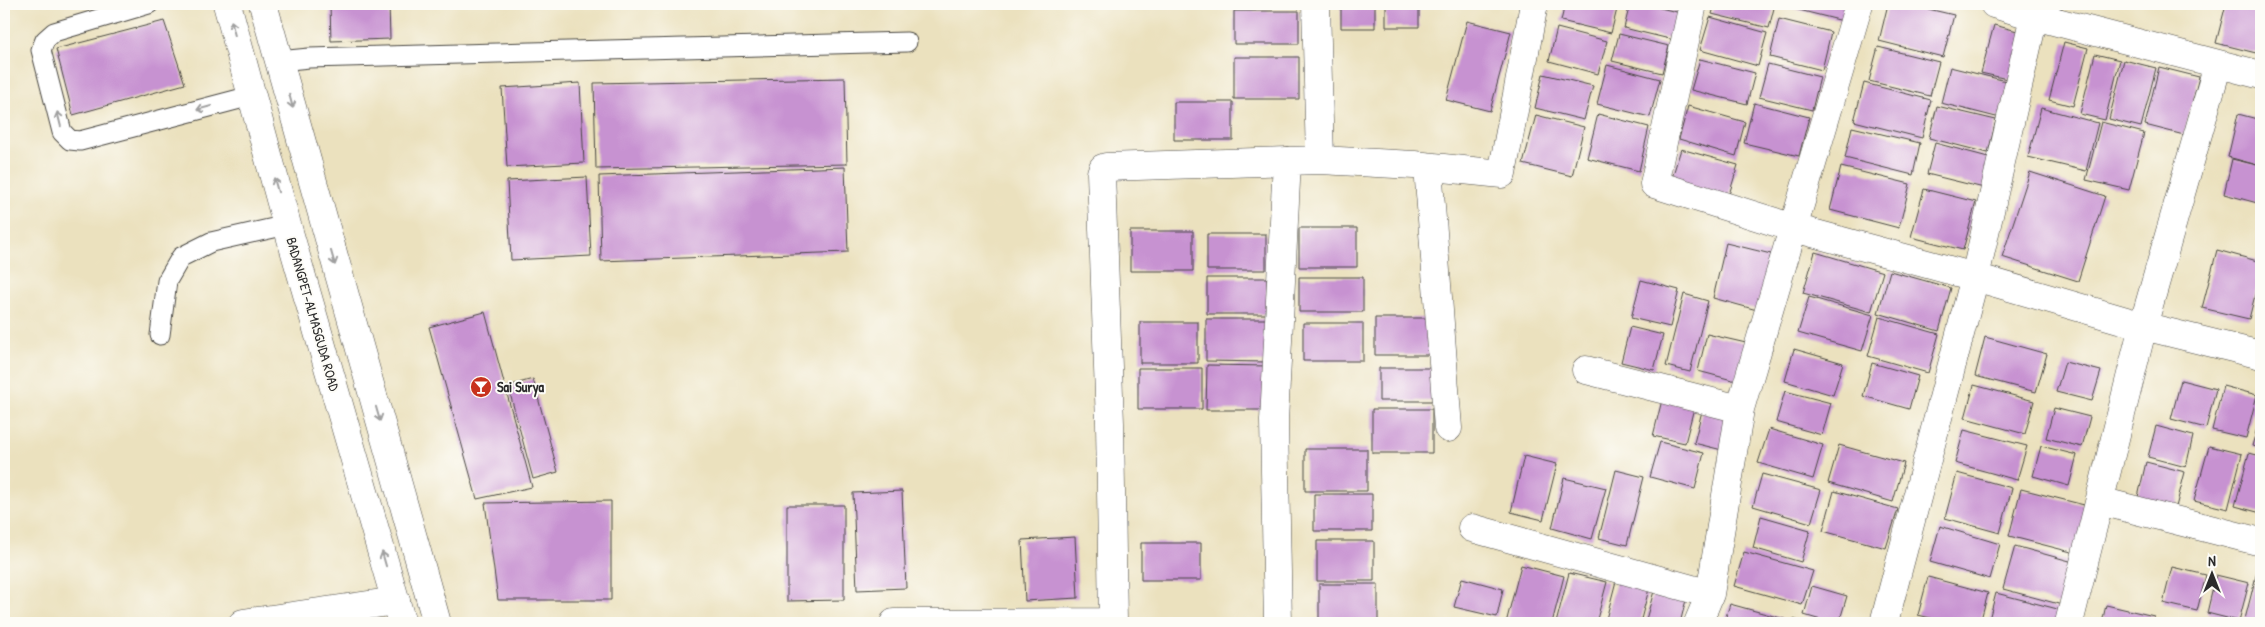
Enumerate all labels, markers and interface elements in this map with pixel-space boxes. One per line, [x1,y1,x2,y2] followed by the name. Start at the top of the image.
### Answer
[227,21,237,37] one-way arrow
[287,92,296,108] one-way arrow
[196,104,212,114] one-way arrow
[54,111,63,127] one-way arrow
[270,177,280,193] one-way arrow
[282,235,345,393] street label: BADANGPET-ALMASGUDA ROAD
[329,249,339,265] one-way arrow
[469,375,493,399] bar icon: Sai Surya
[497,377,545,398] place label: Sai Surya
[374,406,384,422] one-way arrow
[2188,550,2238,600] north arrow
[2208,551,2216,570] text: N
[378,552,388,568] one-way arrow

